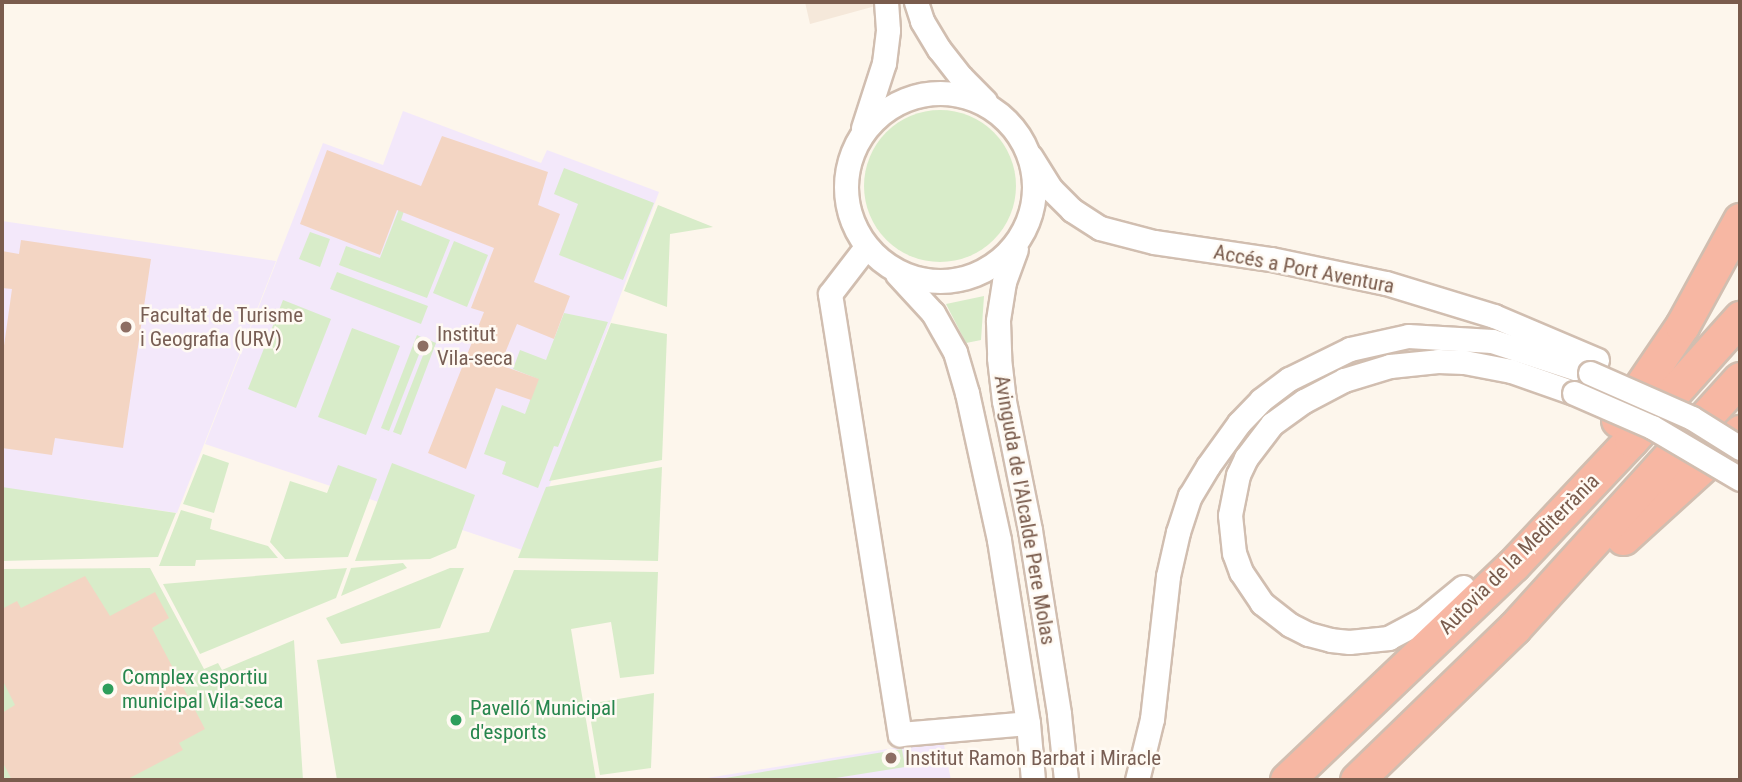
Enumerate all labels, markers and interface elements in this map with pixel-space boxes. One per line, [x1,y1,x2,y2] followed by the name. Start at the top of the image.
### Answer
[1212,239,1396,299] street label: Accés a Port Aventura
[140,302,303,352] place label: Facultat de Turisme i Geografia (URV)
[118,319,134,335] marker: Facultat de Turisme i Geografia (URV)
[437,321,513,371] place label: Institut Vila-seca
[415,338,431,354] marker: Institut Vila-seca
[989,373,1061,647] street label: Avinguda de l'Alcalde Pere Molas
[1434,469,1604,639] street label: Autovia de la Mediterrània
[122,664,283,714] place label: Complex esportiu municipal Vila-seca
[100,681,116,697] marker: Complex esportiu municipal Vila-seca
[470,695,616,745] place label: Pavelló Municipal d'esports
[448,712,464,728] marker: Pavelló Municipal d'esports
[905,745,1161,771] place label: Institut Ramon Barbat i Miracle
[883,750,899,766] marker: Institut Ramon Barbat i Miracle

